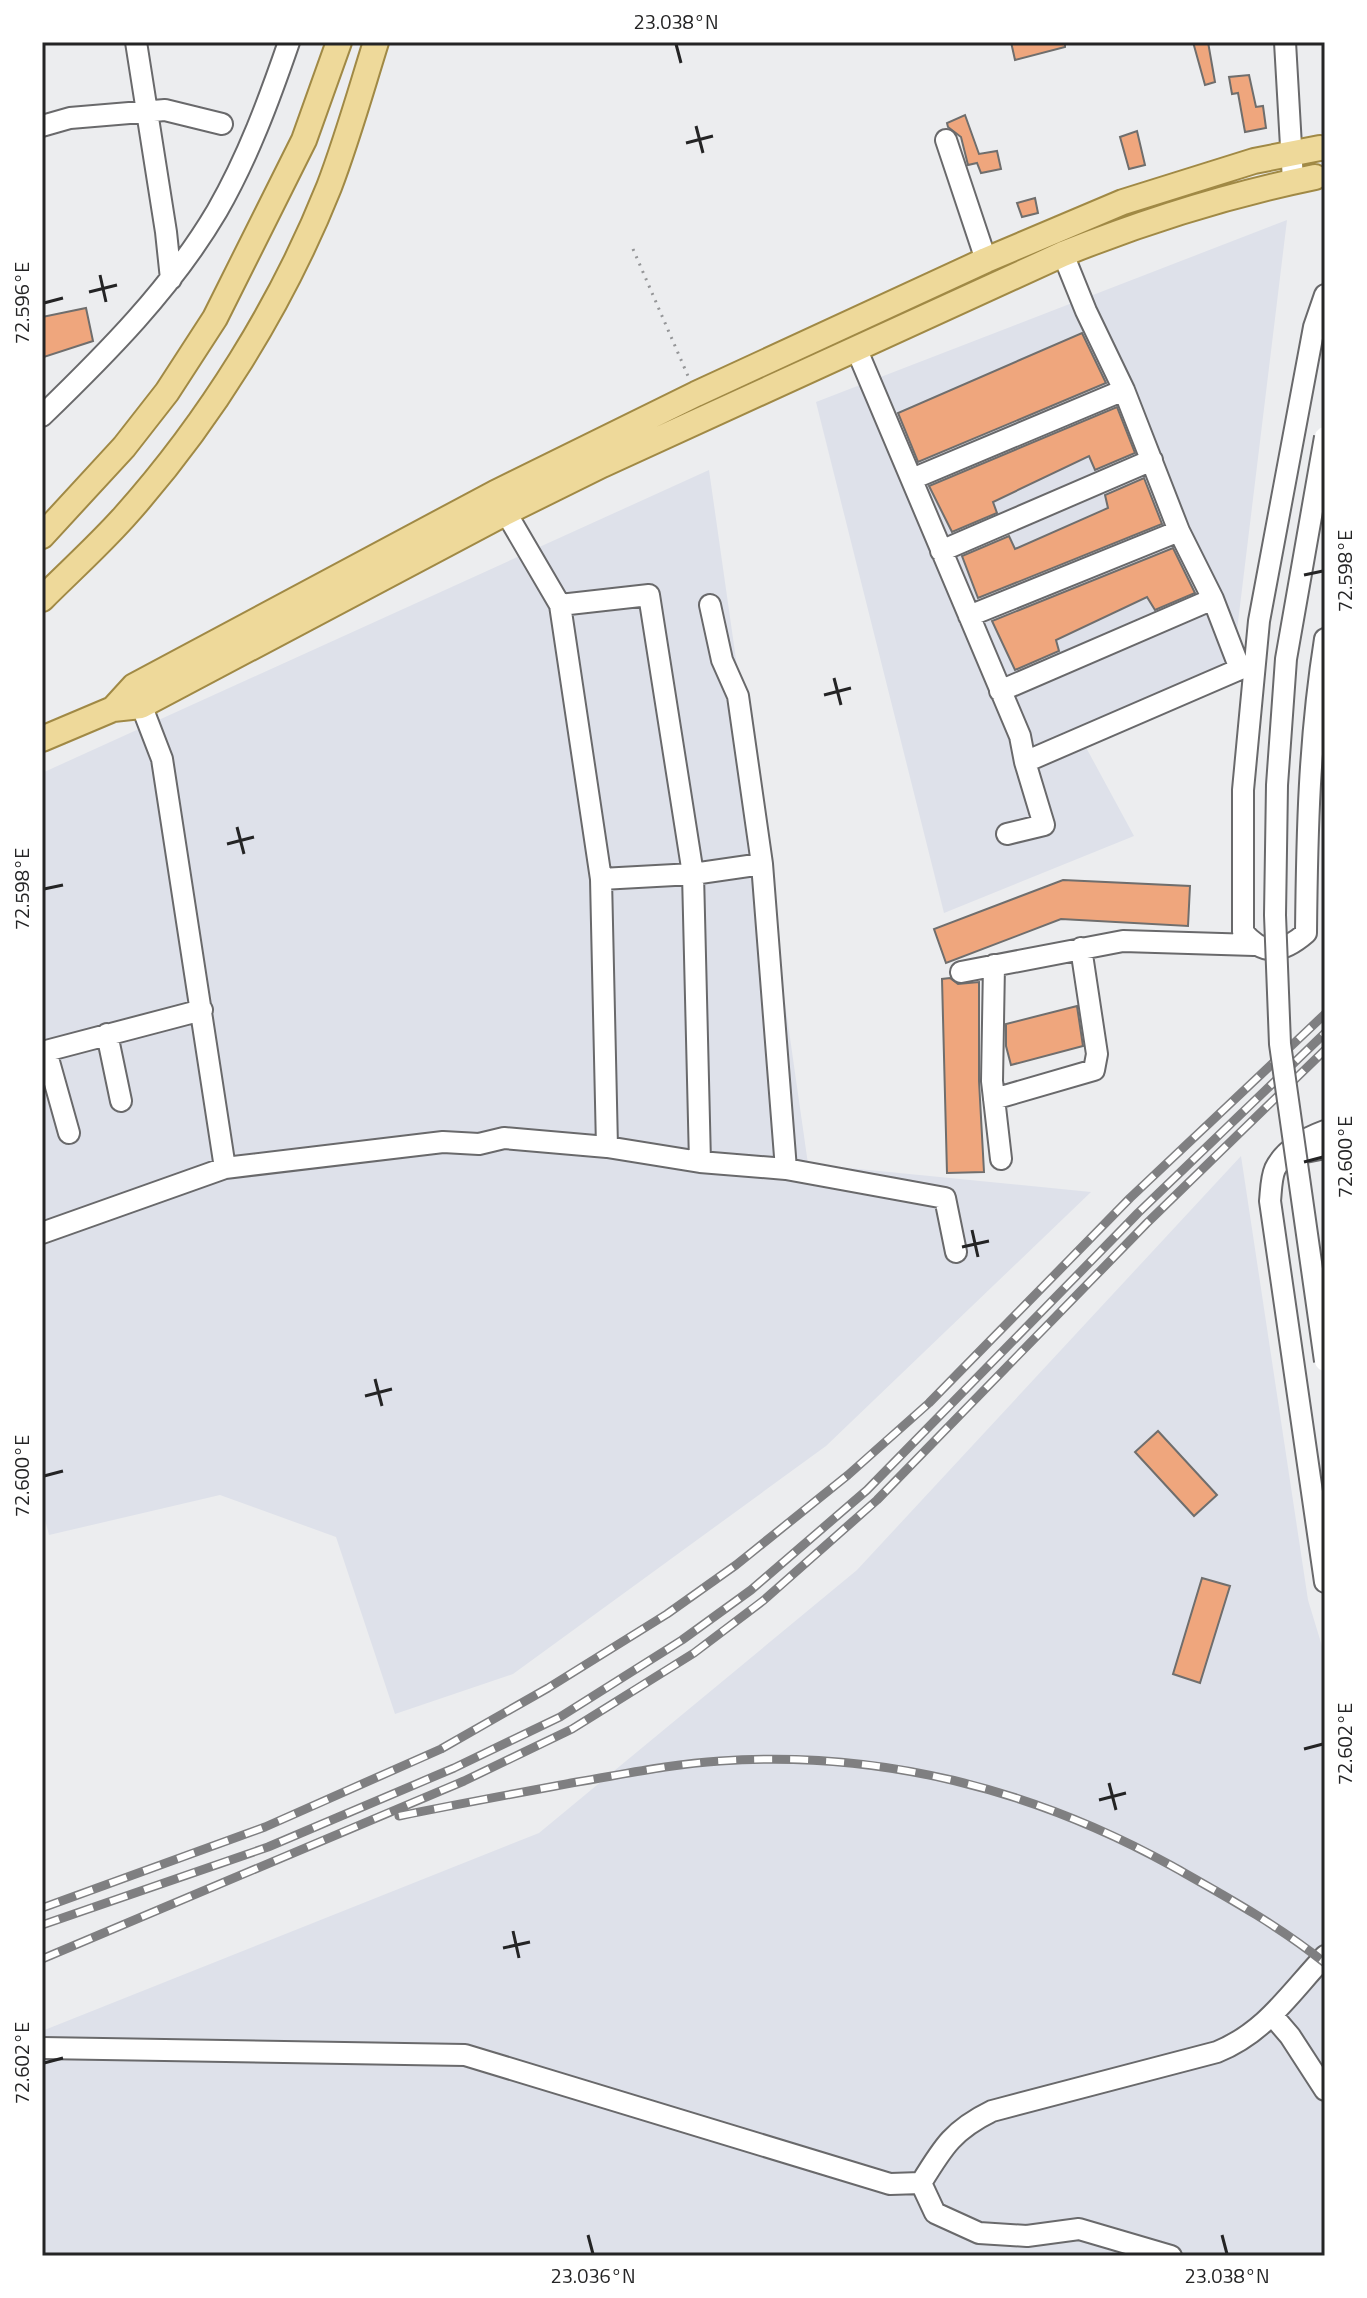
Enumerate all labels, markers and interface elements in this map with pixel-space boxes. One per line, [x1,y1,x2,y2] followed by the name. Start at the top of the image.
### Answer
[633,6,719,37] text: 23.038°N
[6,262,37,344] text: 72.596°E
[1329,530,1360,612] text: 72.598°E
[6,848,37,930] text: 72.598°E
[1329,1116,1360,1198] text: 72.600°E
[6,1435,37,1517] text: 72.600°E
[1329,1703,1360,1785] text: 72.602°E
[6,2022,37,2104] text: 72.602°E
[550,2260,636,2291] text: 23.036°N
[1184,2260,1270,2291] text: 23.038°N

